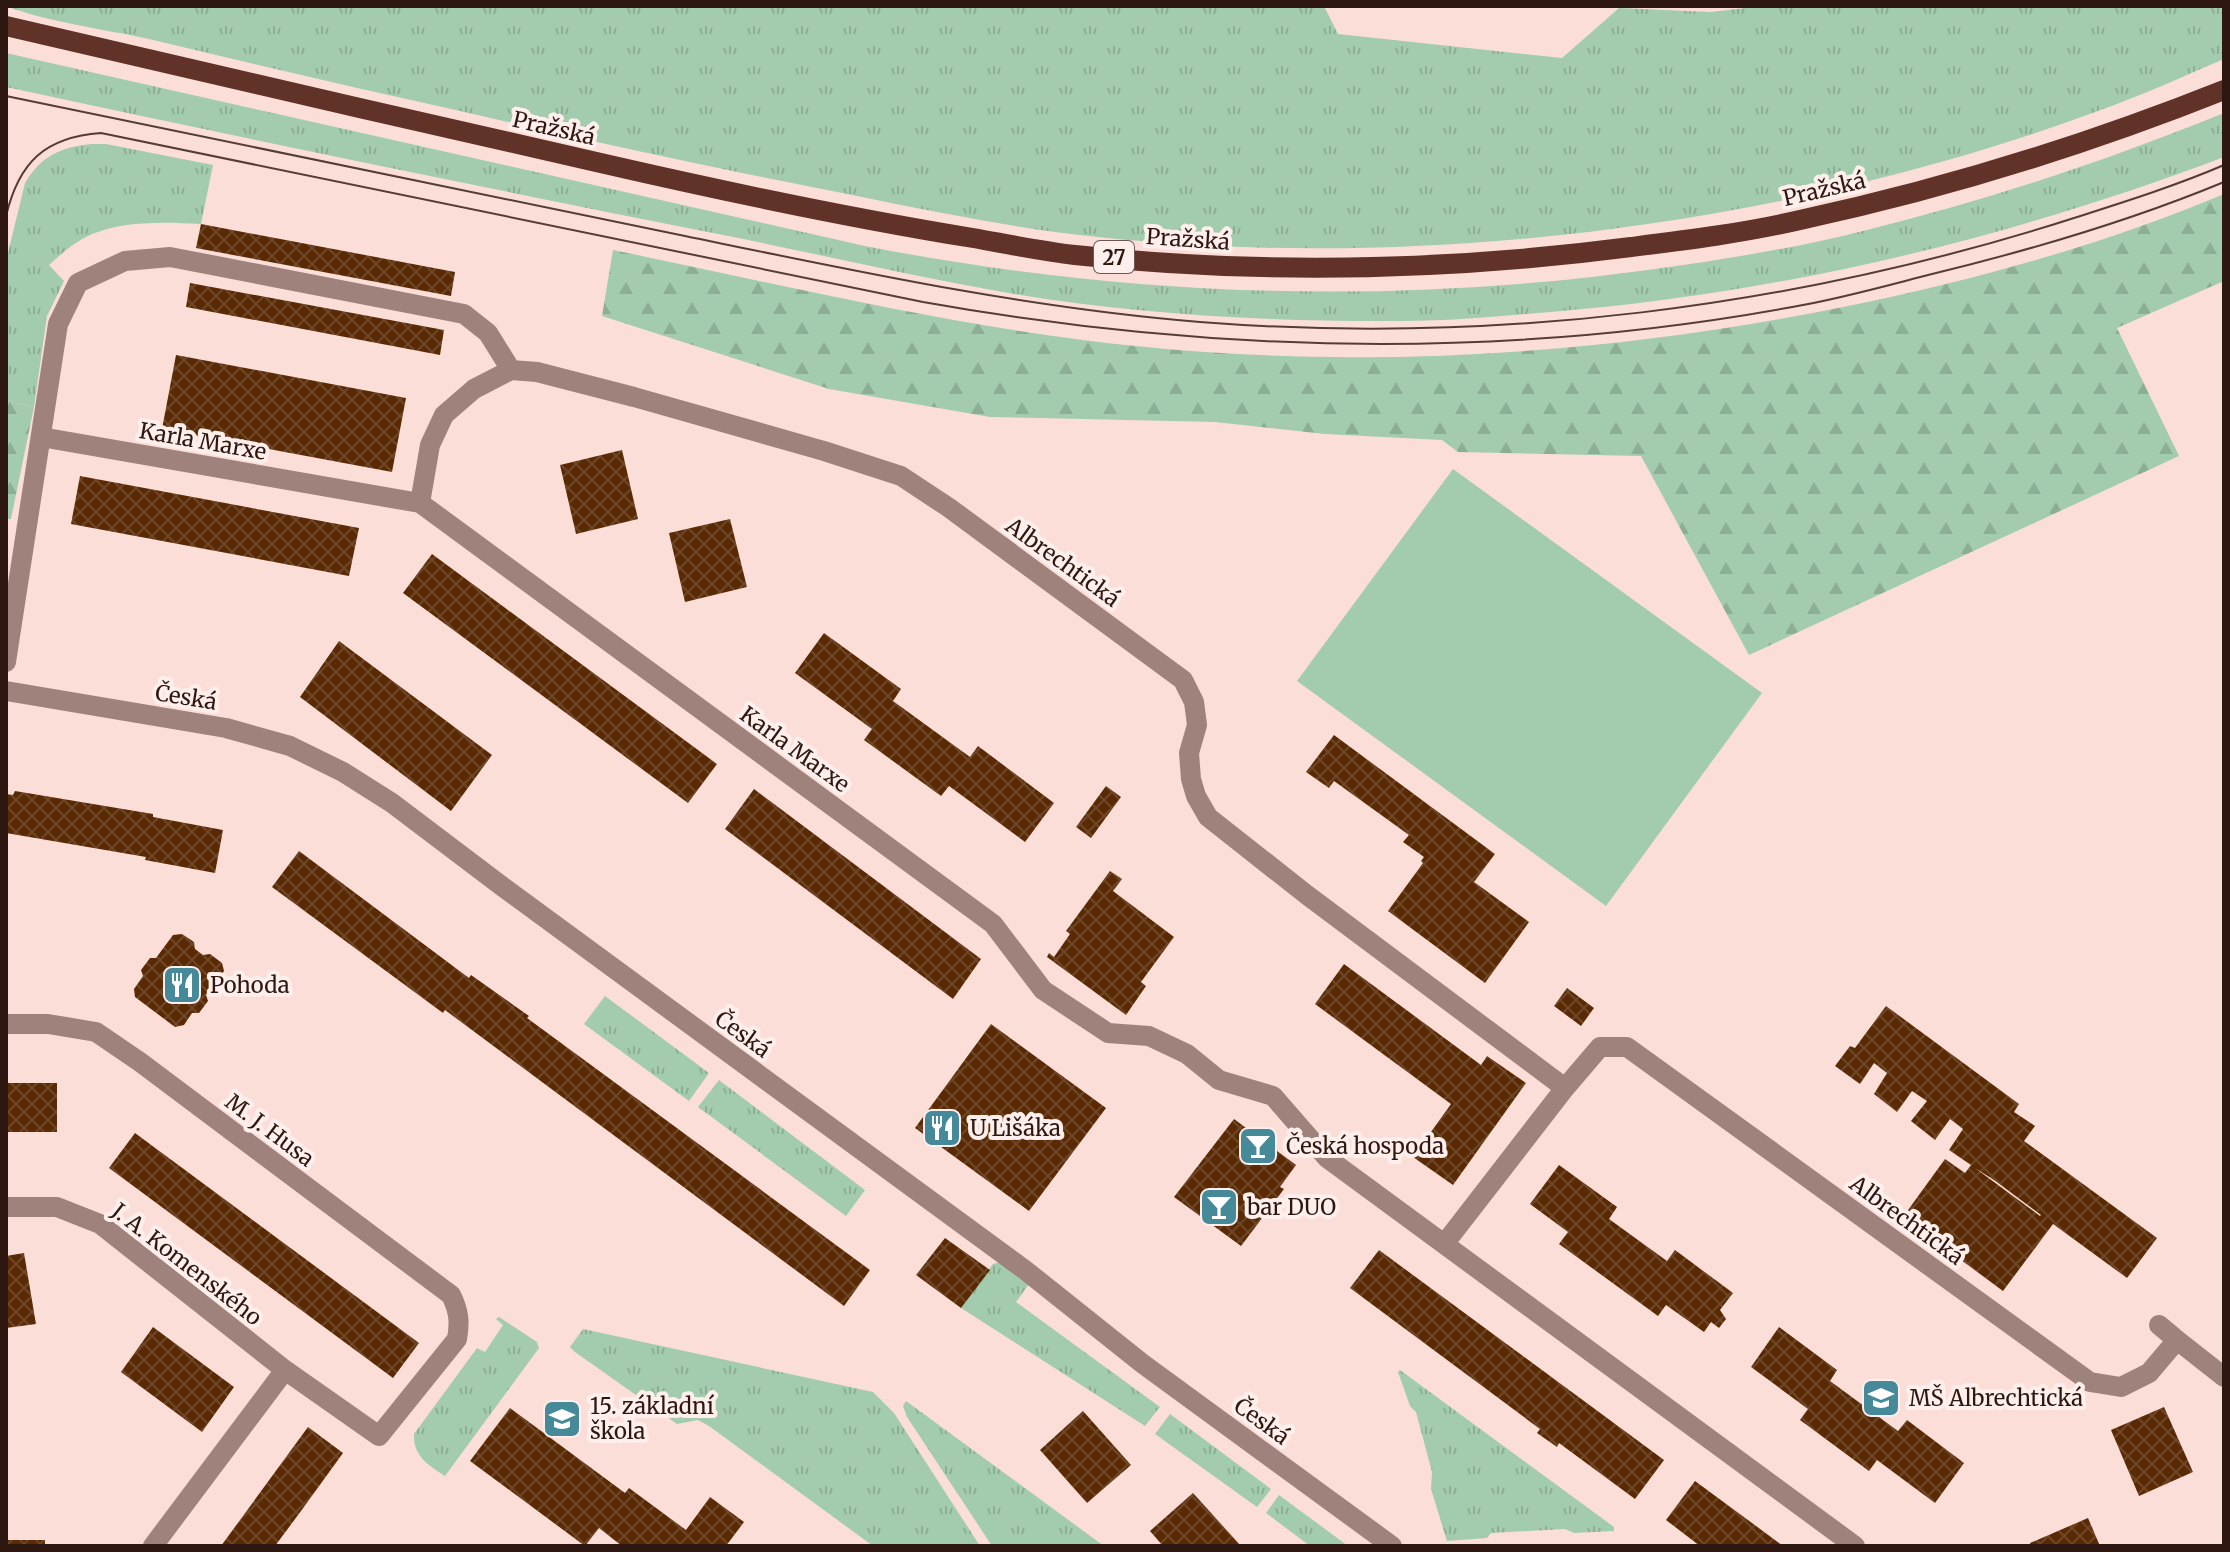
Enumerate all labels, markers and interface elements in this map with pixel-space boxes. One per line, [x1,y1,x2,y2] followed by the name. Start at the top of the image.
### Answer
[510,105,598,151] street label: Pražská
[1780,166,1868,212] street label: Pražská
[1145,222,1231,256] street label: Pražská
[1094,241,1134,273] road number: 27
[137,416,269,466] street label: Karla Marxe
[1000,511,1126,613] street label: Albrechtická
[153,677,219,716] street label: Česká
[735,700,855,798] street label: Karla Marxe
[161,964,203,1006] restaurant icon: Pohoda
[210,971,290,999] place label: Pohoda
[710,1004,777,1064] street label: Česká
[220,1087,320,1173] street label: M. J. Husa
[921,1107,963,1149] restaurant icon: U Lišáka
[970,1114,1061,1142] place label: U Lišáka
[1237,1125,1279,1167] bar icon: Česká hospoda
[1286,1131,1444,1160] place label: Česká hospoda
[1844,1169,1970,1271] street label: Albrechtická
[1198,1186,1240,1228] bar icon: bar DUO
[1246,1193,1336,1221] place label: bar DUO
[106,1196,268,1331] street label: J. A. Komenského
[1860,1377,1902,1419] school or university icon: MŠ Albrechtická
[1909,1383,2083,1412] place label: MŠ Albrechtická
[1229,1391,1296,1451] street label: Česká
[590,1392,715,1445] place label: 15. základní škola
[541,1398,583,1440] school or university icon: 15. základní škola

